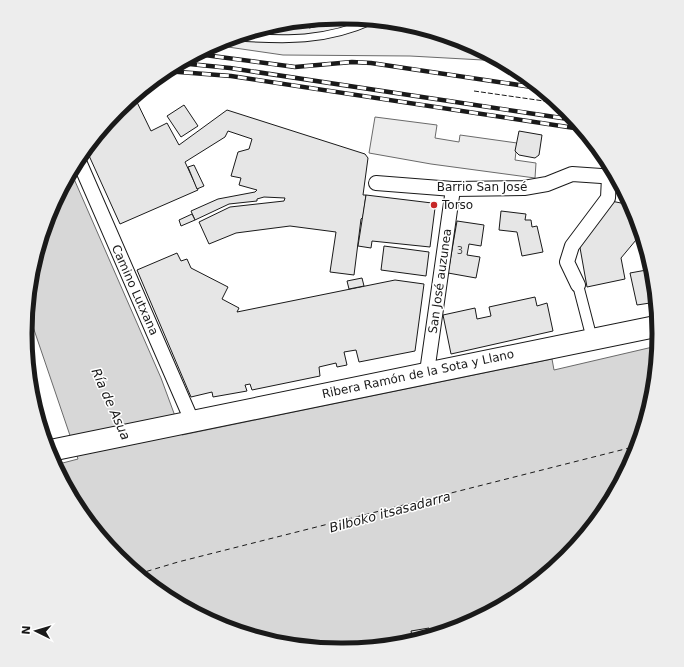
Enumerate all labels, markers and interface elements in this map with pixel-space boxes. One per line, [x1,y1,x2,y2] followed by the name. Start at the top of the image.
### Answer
[437,180,527,194] street label: Barrio San José
[441,198,473,212] place label: Torso
[429,200,439,210] marker: Torso
[426,228,454,334] street label: San José auzunea
[109,243,161,337] street label: Camino Lutxana
[457,245,463,256] house number: 3
[321,347,515,401] street label: Ribera Ramón de la Sota y Llano
[88,366,134,442] water label: Ría de Asua
[328,489,452,535] water label: Bilboko itsasadarra
[16,611,56,651] north arrow
[20,625,33,635] text: N

